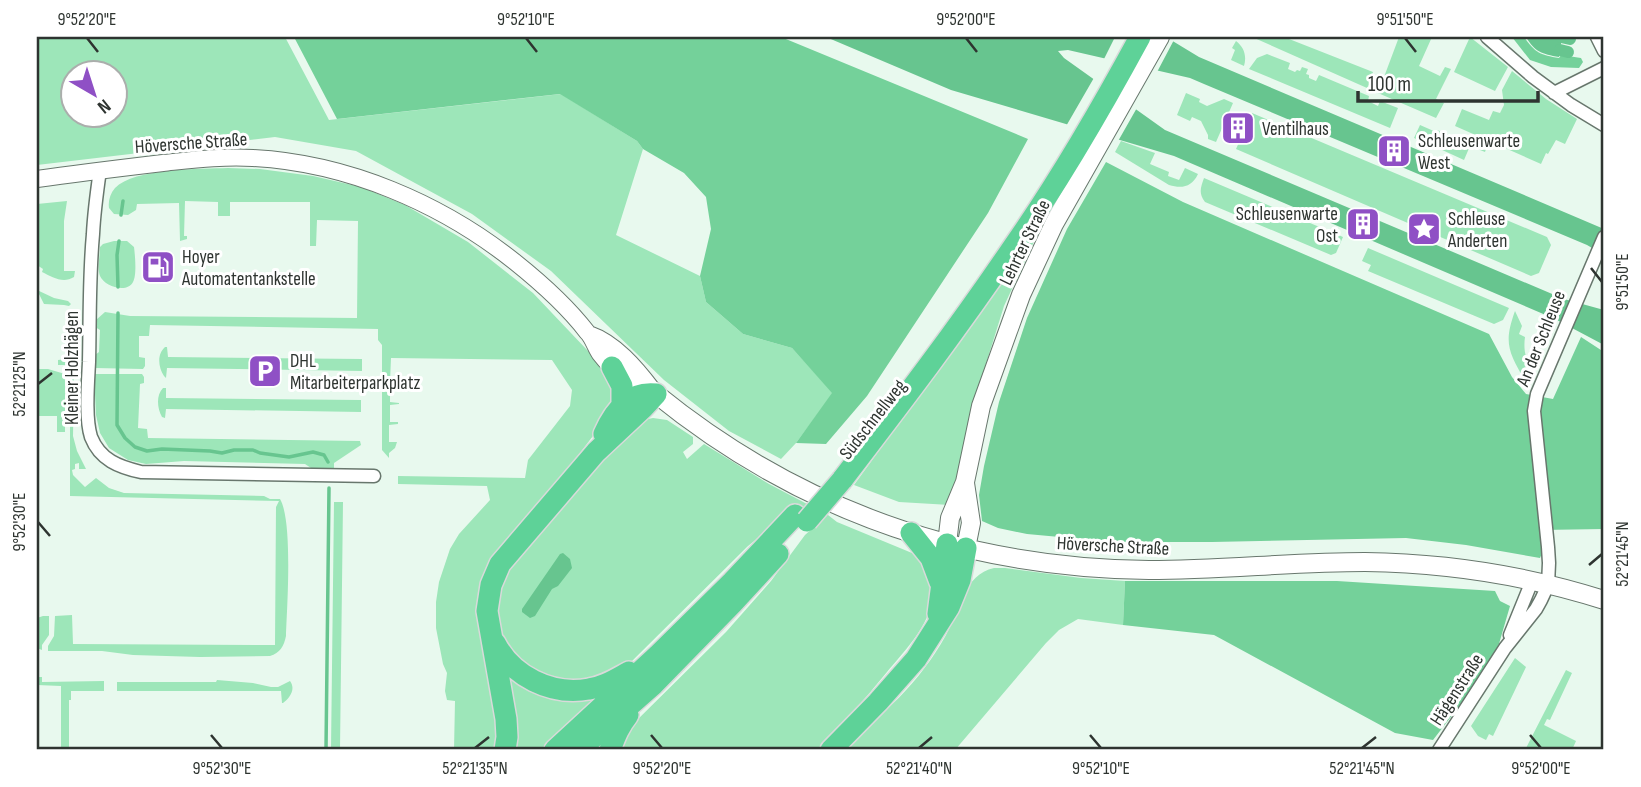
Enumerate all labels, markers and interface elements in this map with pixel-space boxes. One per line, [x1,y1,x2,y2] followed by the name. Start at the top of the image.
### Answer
[58,9,116,30] text: 9°52'20"E
[497,9,555,30] text: 9°52'10"E
[936,9,996,30] text: 9°52'00"E
[1376,9,1434,30] text: 9°51'50"E
[60,60,130,130] north arrow
[1358,60,1538,104] scale bar
[1368,72,1411,97] text: 100 m
[93,94,115,118] text: N
[1219,109,1257,147] building icon: Ventilhaus
[1262,118,1329,141] place label: Ventilhaus
[134,128,248,159] street label: Höversche Straße
[1418,130,1520,175] place label: Schleusenwarte West
[1375,132,1413,170] building icon: Schleusenwarte West
[995,196,1056,289] street label: Lehrter Straße
[1236,203,1338,248] place label: Schleusenwarte Ost
[1344,205,1382,243] building icon: Schleusenwarte Ost
[1447,208,1507,253] place label: Schleuse Anderten
[1405,210,1443,248] place icon: Schleuse Anderten
[181,246,316,291] place label: Hoyer Automatentankstelle
[139,248,177,286] fuel station icon: Hoyer Automatentankstelle
[1612,253,1633,311] text: 9°51'50"E
[1511,287,1571,391] street label: An der Schleuse
[61,311,84,425] street label: Kleiner Holzhägen
[290,350,421,395] place label: DHL Mitarbeiterparkplatz
[9,351,30,417] text: 52°21'25"N
[246,352,284,390] parking icon: DHL Mitarbeiterparkplatz
[835,375,912,465] street label: Südschnellweg
[9,492,30,552] text: 9°52'30"E
[1612,521,1633,587] text: 52°21'45"N
[1056,532,1170,561] street label: Höversche Straße
[1426,650,1489,730] street label: Hägenstraße
[192,758,252,779] text: 9°52'30"E
[442,758,508,779] text: 52°21'35"N
[633,758,691,779] text: 9°52'20"E
[886,758,952,779] text: 52°21'40"N
[1072,758,1130,779] text: 9°52'10"E
[1329,758,1395,779] text: 52°21'45"N
[1511,758,1571,779] text: 9°52'00"E

